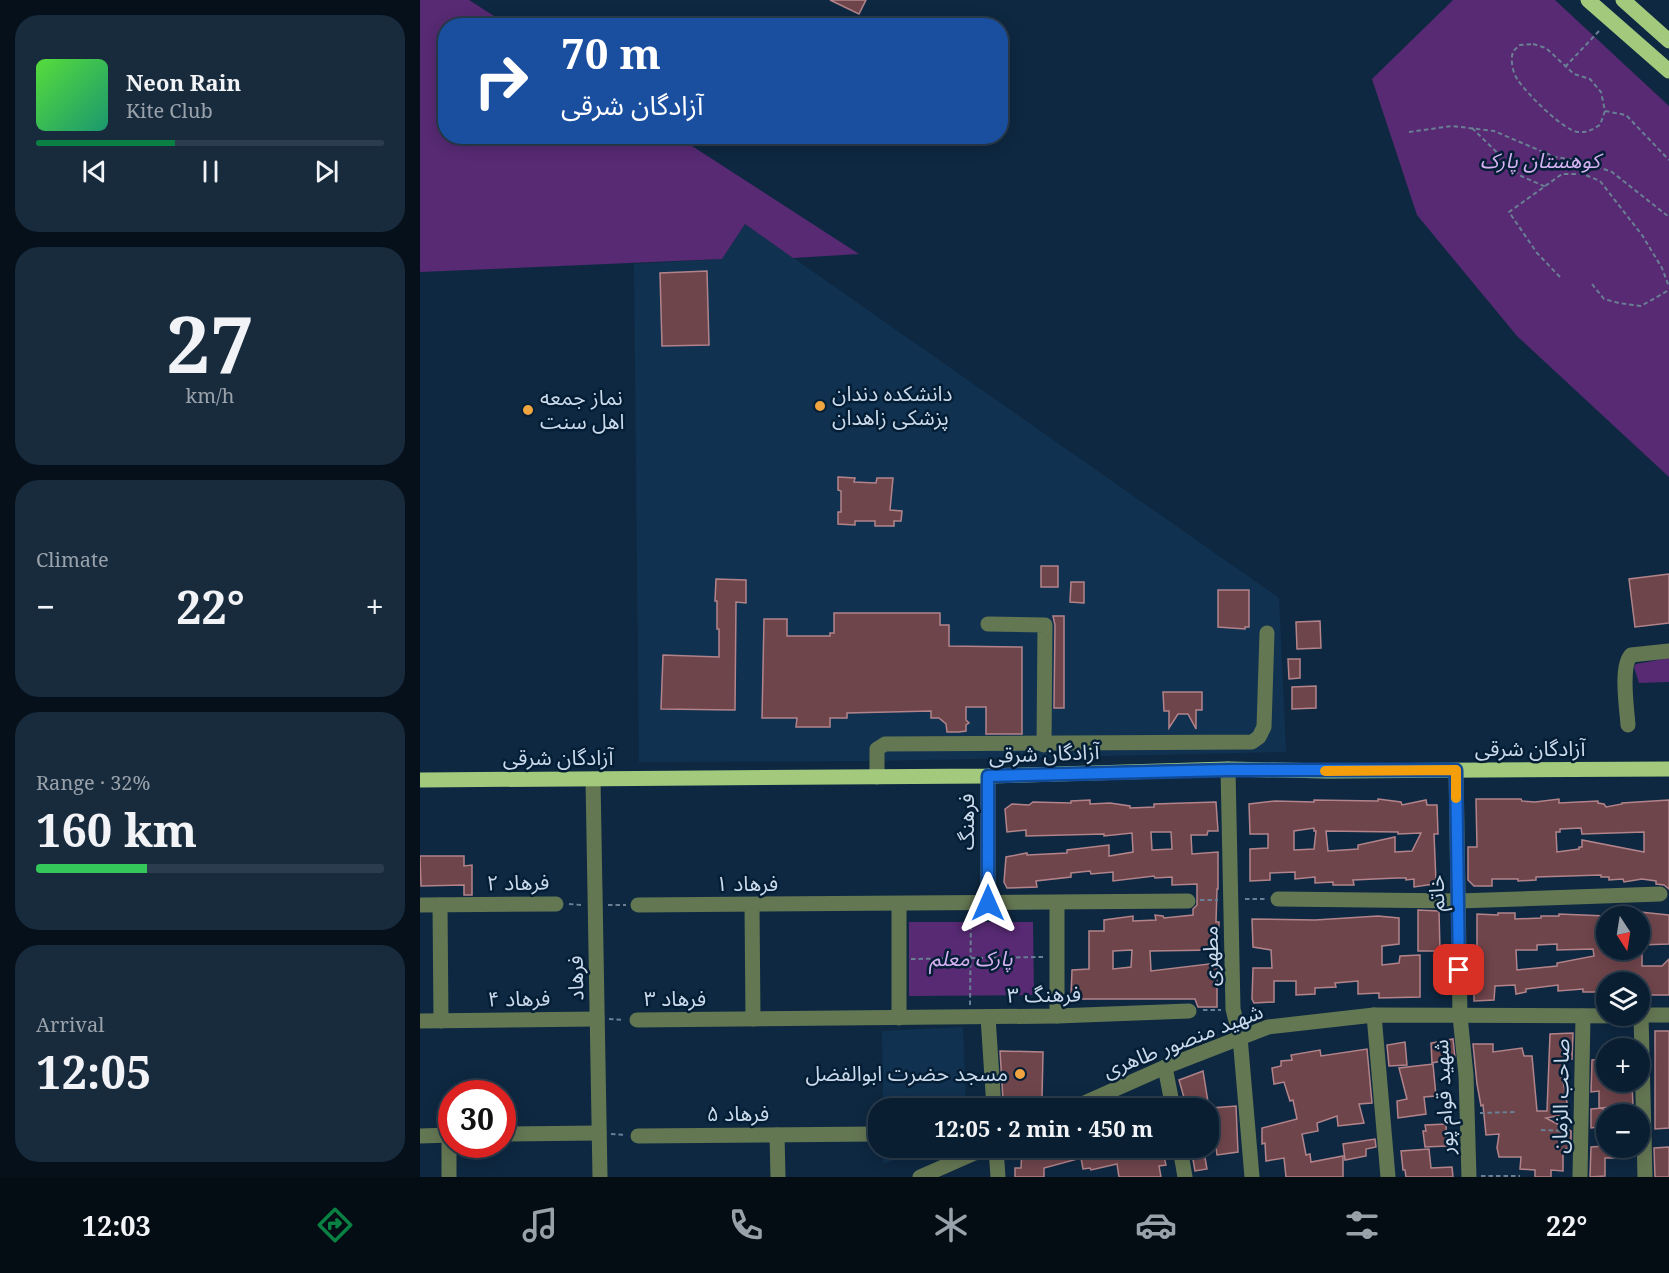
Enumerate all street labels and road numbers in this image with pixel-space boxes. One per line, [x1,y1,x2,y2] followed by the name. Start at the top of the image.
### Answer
[1475,734,1586,762] street label: آزادگان شرقی
[988,737,1101,769] street label: آزادگان شرقی
[503,743,614,771] street label: آزادگان شرقی
[952,794,980,850] street label: فرهنگ
[486,867,549,897] street label: فرهاد ۲
[716,869,778,897] street label: فرهاد ۱
[1422,874,1452,912] street label: خاتم
[1195,925,1225,987] street label: مطهری
[561,955,589,1001] street label: فرهاد
[1007,979,1081,1009] street label: فرهنگ ۳
[487,983,550,1013] street label: فرهاد ۴
[644,984,706,1012] street label: فرهاد ۳
[1099,997,1267,1084] street label: شهید منصور طاهری
[1545,1038,1575,1154] street label: صاحب الزمان
[1426,1039,1463,1156] street label: شهید قوام پور
[707,1099,769,1127] street label: فرهاد ۵

